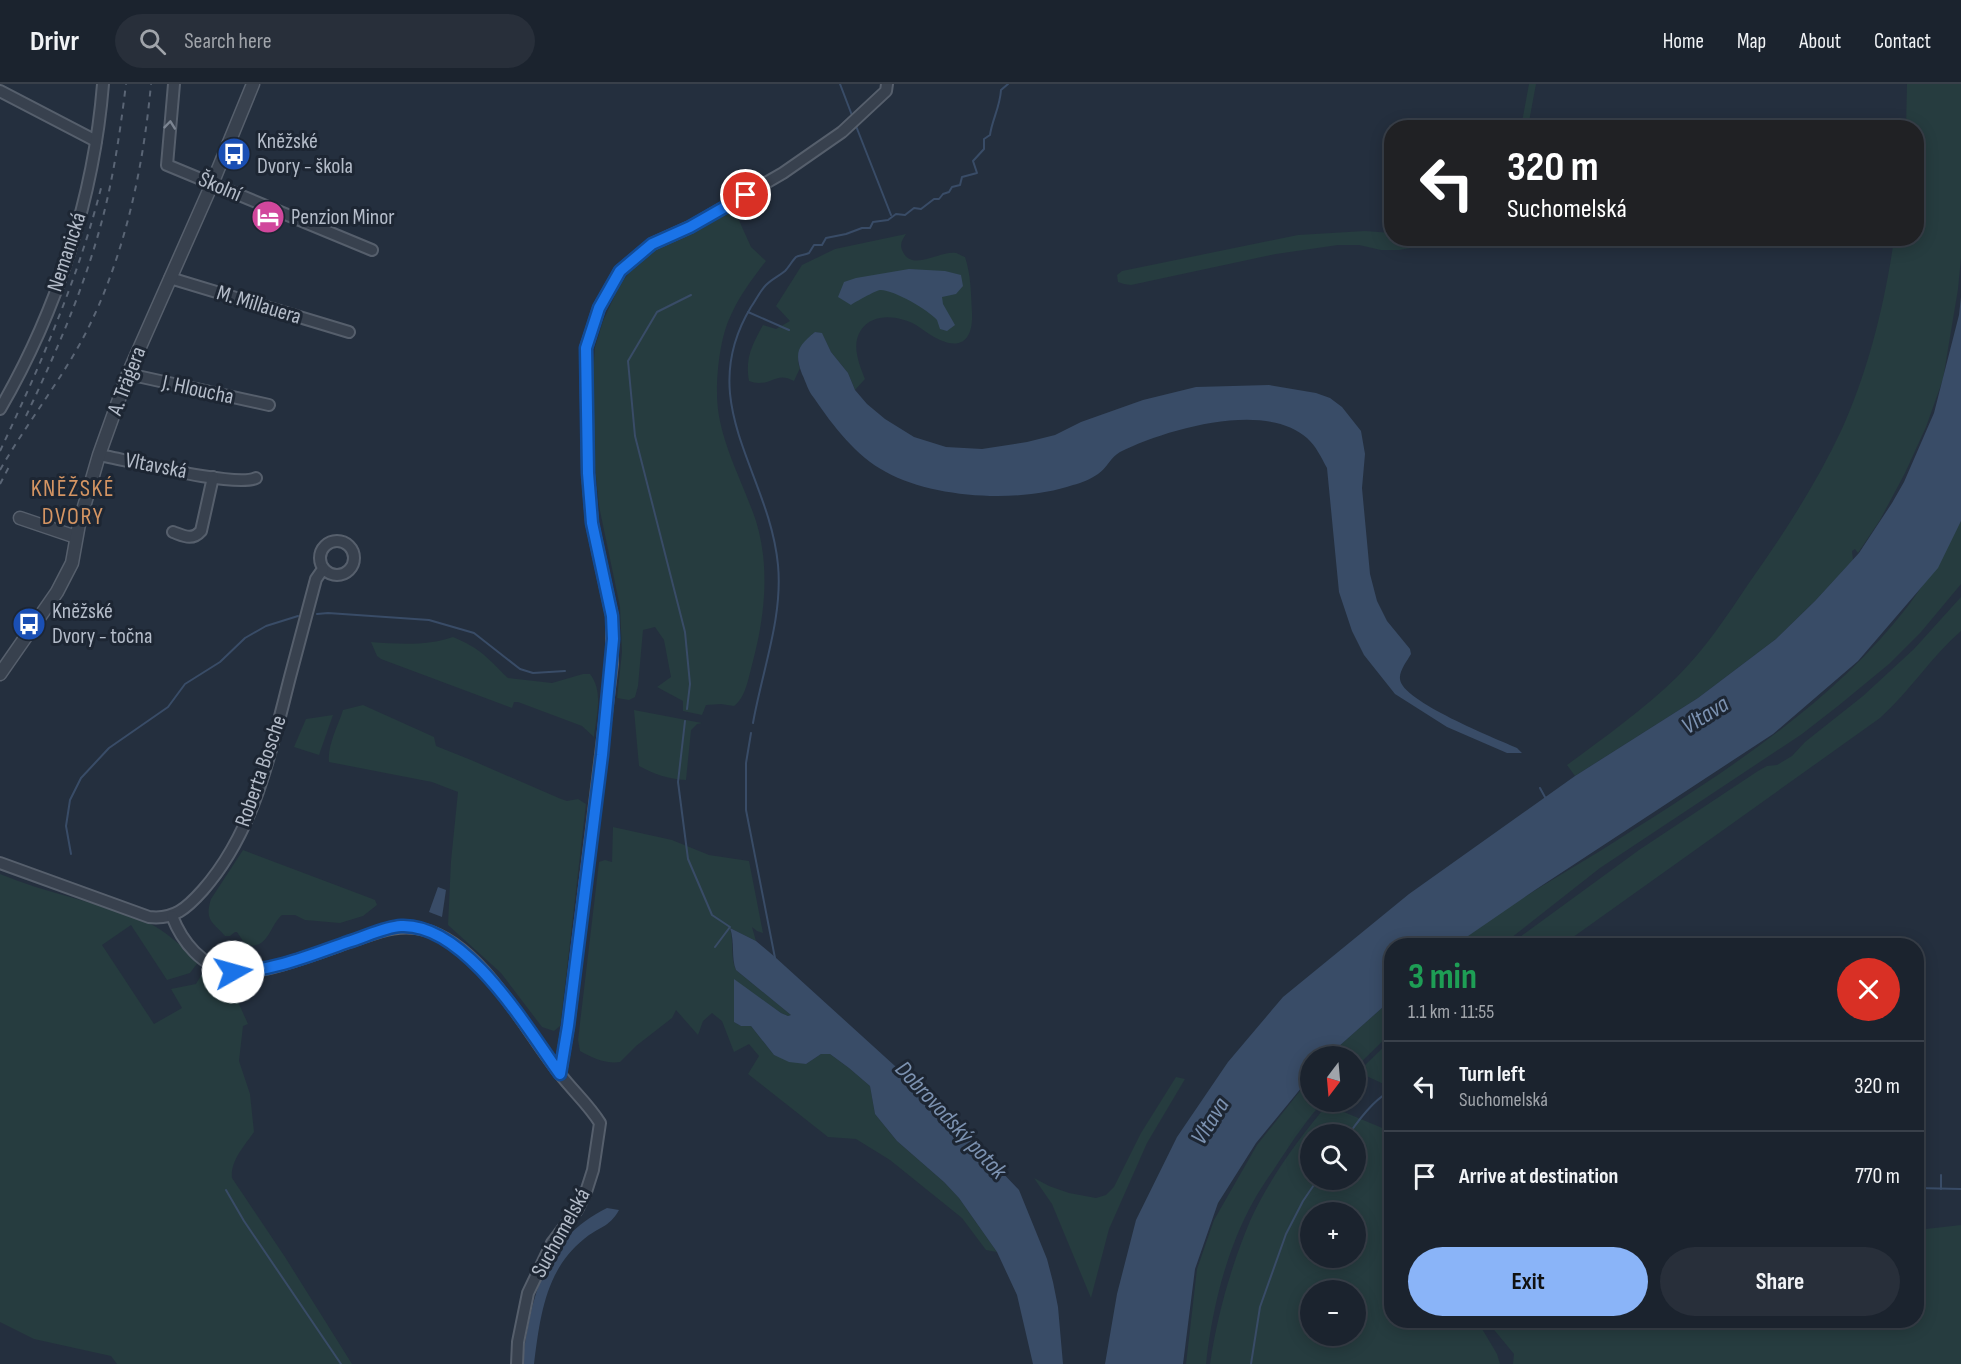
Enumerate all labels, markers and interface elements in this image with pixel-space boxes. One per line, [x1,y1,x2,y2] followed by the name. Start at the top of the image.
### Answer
[115,14,535,68] search box
[30,25,79,58] text: Drivr
[136,25,169,58] icon: search
[184,28,272,55] text: Search here
[1663,29,1704,54] text: Home
[1737,29,1766,54] text: Map
[1799,29,1841,54] text: About
[1874,29,1931,54] text: Contact
[163,120,176,129] one-way arrow
[257,128,353,180] place label: Kněžské Dvory - škola
[216,136,252,172] bus stop icon: Kněžské Dvory - škola
[1507,142,1599,193] text: 320 m
[1408,144,1486,222] icon: left
[194,166,246,208] street label: Školní
[720,169,771,220] pin
[729,178,762,211] icon: arrive
[1507,193,1627,225] text: Suchomelská
[250,199,286,235] hotel icon: Penzion Minor
[291,204,395,231] place label: Penzion Minor
[42,209,92,295] street label: Nemanická
[213,279,305,331] street label: M. Millauera
[101,343,152,420] street label: A. Trägera
[159,369,236,411] street label: J. Hloucha
[123,447,189,485] street label: Vltavská
[31,474,115,531] district label: KNĚŽSKÉ DVORY
[52,598,152,650] place label: Kněžské Dvory - točna
[11,606,47,642] bus stop icon: Kněžské Dvory - točna
[1676,689,1734,741] water label: Vltava
[229,712,293,830] street label: Roberta Bosche
[201,940,265,1004] position arrow
[1408,956,1477,999] text: 3 min
[1837,958,1900,1021] button: close
[1408,1000,1494,1024] text: 1.1 km · 11:55
[1300,1046,1366,1112] north arrow
[1300,1046,1366,1346] map controls
[889,1055,1014,1186] water label: Dobrovodský potok
[1459,1061,1525,1088] text: Turn left
[1408,1070,1441,1103] icon: left
[1854,1073,1900,1100] text: 320 m
[1459,1088,1548,1112] text: Suchomelská
[1184,1092,1236,1150] water label: Vltava
[1300,1124,1366,1190] button: search
[1408,1160,1441,1193] icon: arrive
[1459,1163,1618,1190] text: Arrive at destination
[1855,1163,1900,1190] text: 770 m
[525,1184,597,1282] street label: Suchomelská
[1300,1202,1366,1268] button: +
[1408,1247,1648,1316] button: Exit
[1660,1247,1900,1316] button: Share
[1300,1280,1366,1346] button: −

